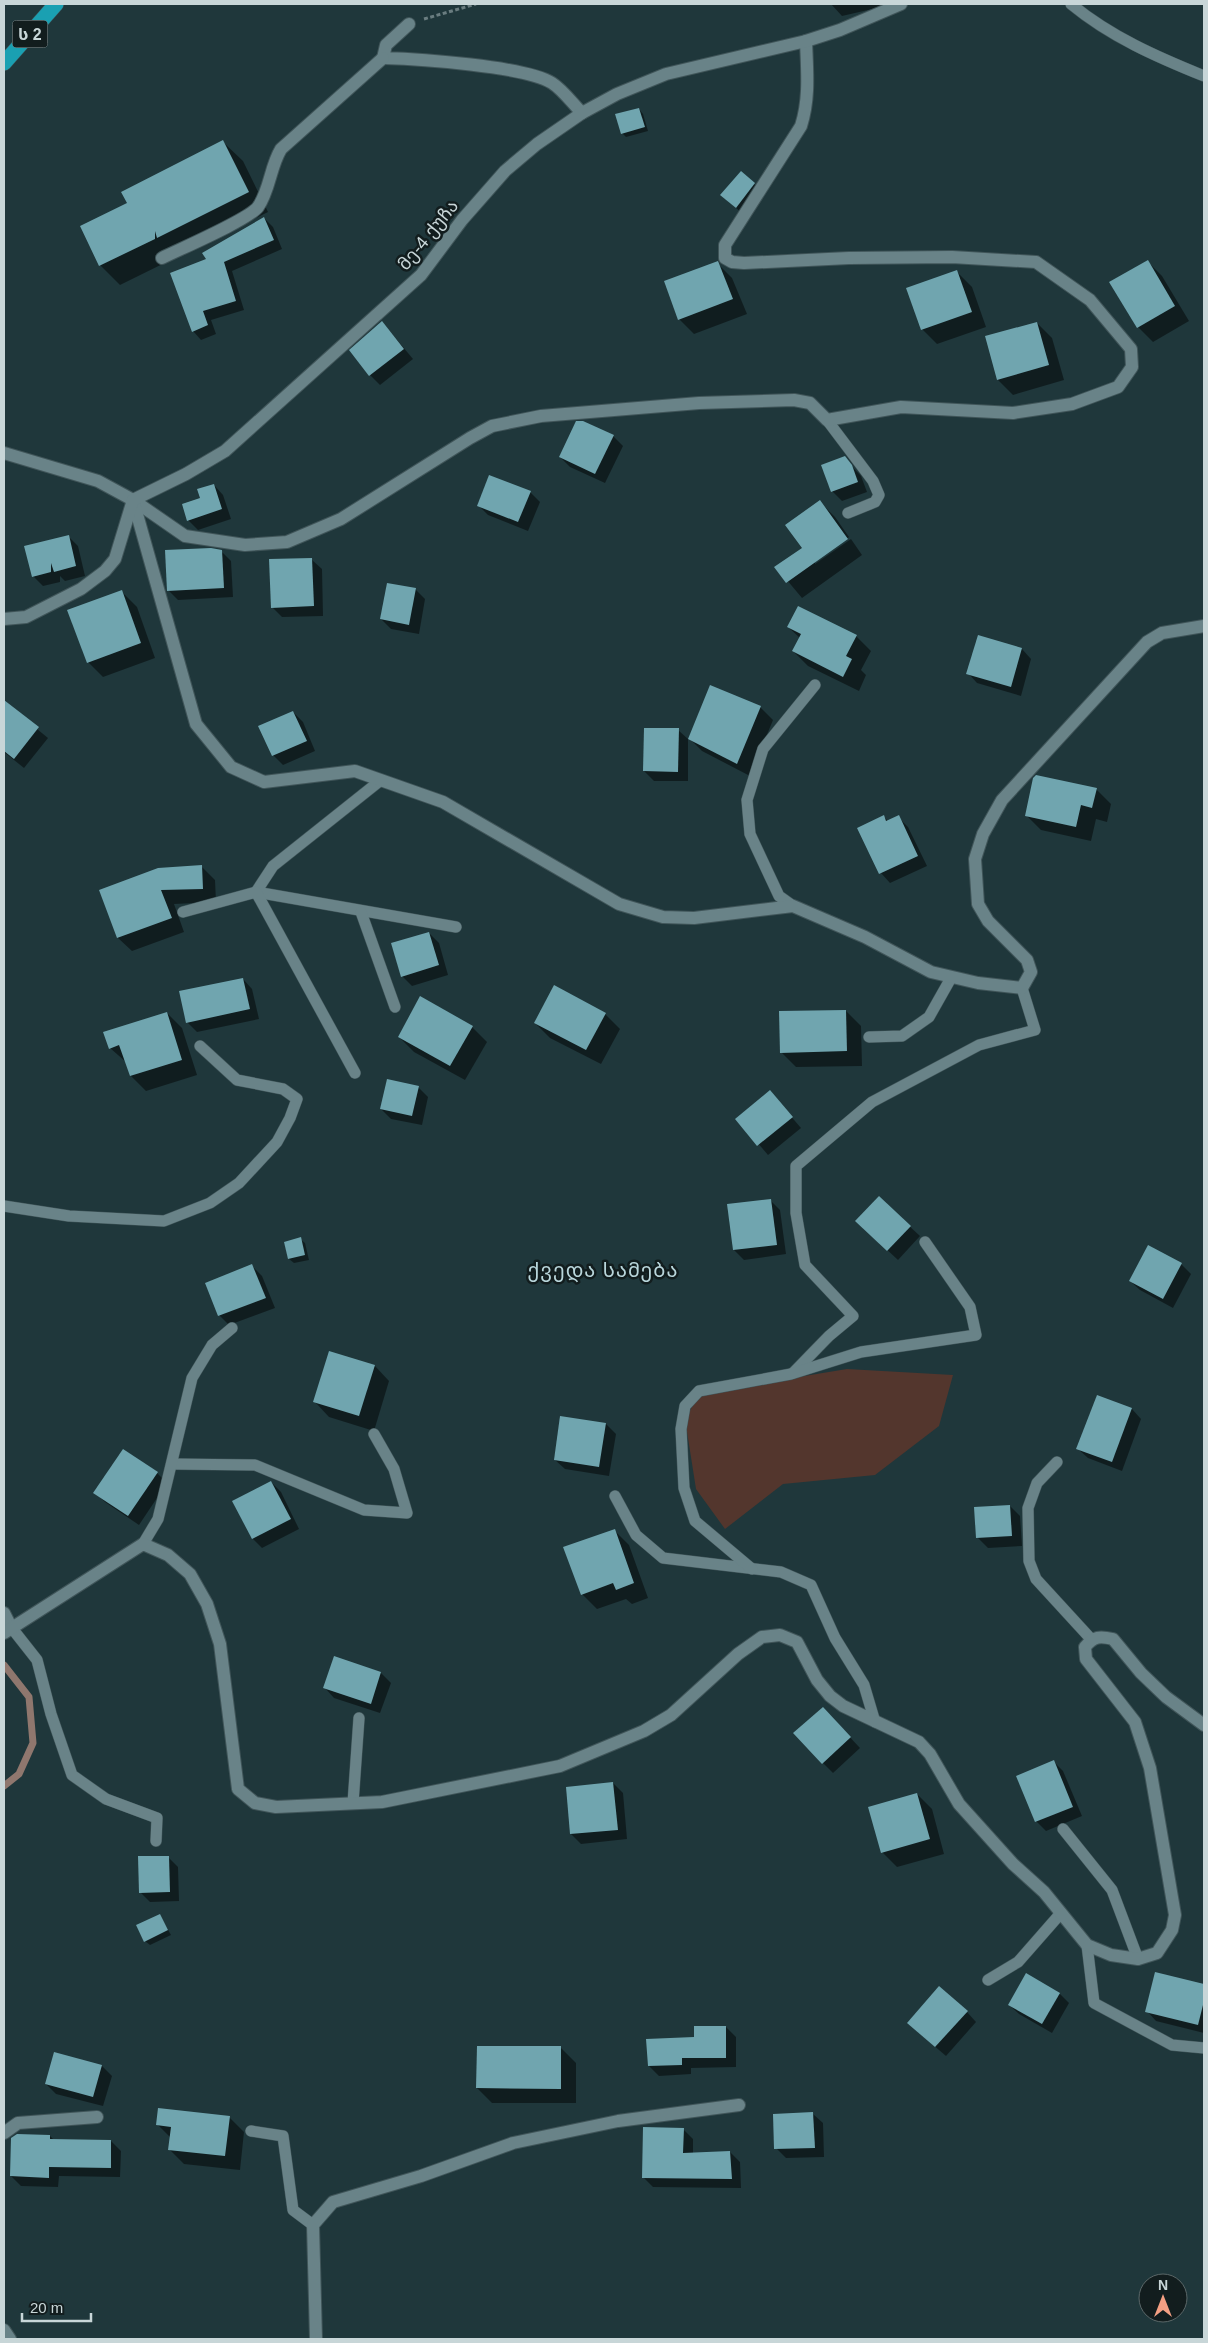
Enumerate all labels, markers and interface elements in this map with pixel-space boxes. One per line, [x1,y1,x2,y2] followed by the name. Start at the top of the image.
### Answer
[12,20,48,48] road number: ს 2
[394,196,463,275] street label: მე-4 ქუჩა
[528,1259,678,1283] district label: ქვედა სამება
[1138,2273,1188,2323] north arrow
[1158,2277,1168,2293] text: N
[22,2290,91,2322] scale bar
[30,2299,63,2316] text: 20 m

